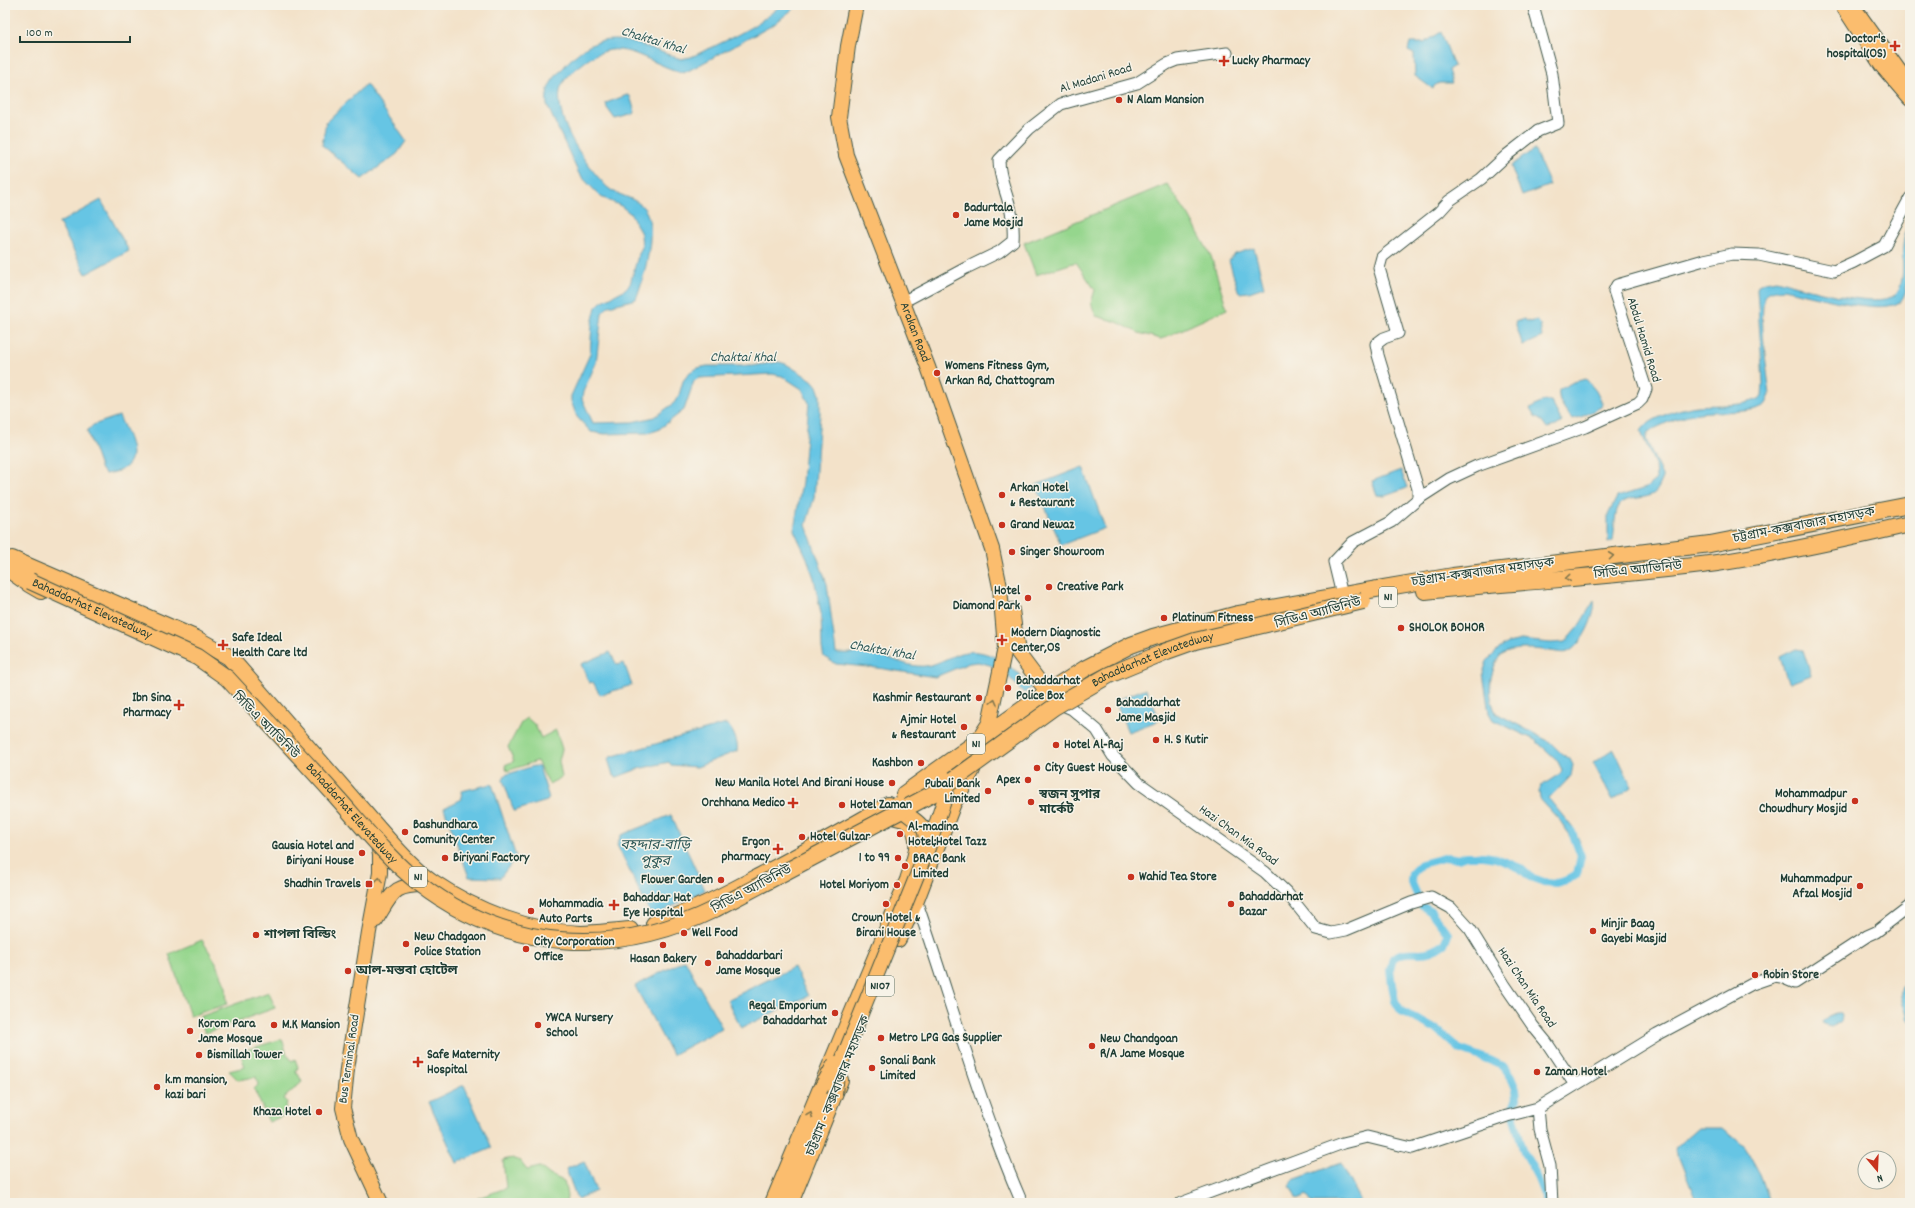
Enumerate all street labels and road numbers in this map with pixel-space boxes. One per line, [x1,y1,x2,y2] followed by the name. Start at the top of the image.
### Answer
[1057,59,1135,99] street label: Al Madani Road
[1621,295,1665,385] street label: Abdul Hamid Road
[894,299,935,365] street label: Arakan Road
[1730,503,1877,549] street label: চট্টগ্রাম-কক্সবাজার মহাসড়ক
[1409,553,1556,593] street label: চট্টগ্রাম-কক্সবাজার মহাসড়ক
[1592,557,1684,585] street label: সিডিএ অ্যাভিনিউ
[29,574,156,645] street label: Bahaddarhat Elevatedway
[1379,587,1397,607] road number: N1
[1272,593,1364,635] street label: সিডিএ অ্যাভিনিউ
[1088,627,1216,693] street label: Bahaddarhat Elevatedway
[226,687,304,765] street label: সিডিএ অ্যাভিনিউ
[967,734,985,754] road number: N1
[301,759,402,869] street label: Bahaddarhat Elevatedway
[1194,801,1282,871] street label: Hazi Chan Mia Road
[708,861,796,920] street label: সিডিএ অ্যাভিনিউ
[409,867,427,887] road number: N1
[1492,944,1560,1032] street label: Hazi Chan Mia Road
[866,976,894,996] road number: N107
[802,1012,876,1160] street label: চট্টগ্রাম - কক্সবাজার মহাসড়ক
[334,1013,366,1105] street label: Bus Terminal Road

